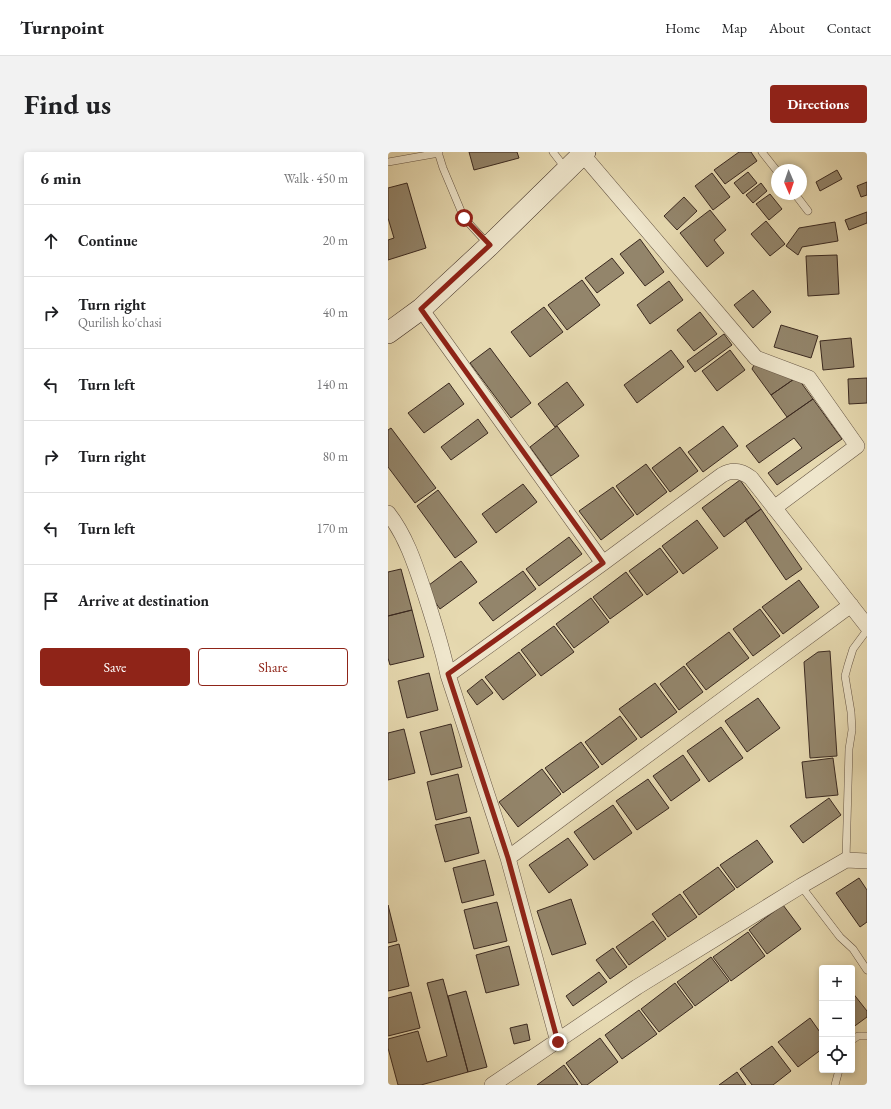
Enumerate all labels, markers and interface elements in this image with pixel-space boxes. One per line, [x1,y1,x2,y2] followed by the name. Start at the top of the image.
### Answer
[20,15,104,40] text: Turnpoint
[665,19,700,37] text: Home
[722,19,747,37] text: Map
[769,19,805,37] text: About
[827,19,871,37] text: Contact
[770,85,867,123] button: Directions
[24,86,111,122] text: Find us
[771,164,807,200] north arrow
[40,167,81,189] text: 6 min
[284,170,348,187] text: Walk · 450 m
[455,209,473,227] route start
[40,230,62,252] icon: ahead
[78,231,138,250] text: Continue
[323,232,348,249] text: 20 m
[78,295,146,314] text: Turn right
[40,302,62,324] icon: right
[323,304,348,321] text: 40 m
[78,314,162,331] text: Qurilish ko'chasi
[40,374,62,396] icon: left
[78,375,135,394] text: Turn left
[317,376,348,393] text: 140 m
[40,446,62,468] icon: right
[78,447,146,466] text: Turn right
[323,448,348,465] text: 80 m
[40,518,62,540] icon: left
[78,519,135,538] text: Turn left
[317,520,348,537] text: 170 m
[40,590,62,612] icon: arrive
[78,591,209,610] text: Arrive at destination
[40,648,190,686] button: Save
[198,648,348,686] button: Share
[819,965,855,1073] map controls
[819,965,855,1001] button: +
[819,1001,855,1037] button: −
[549,1033,567,1051] route end
[819,1037,855,1073] button: locate

